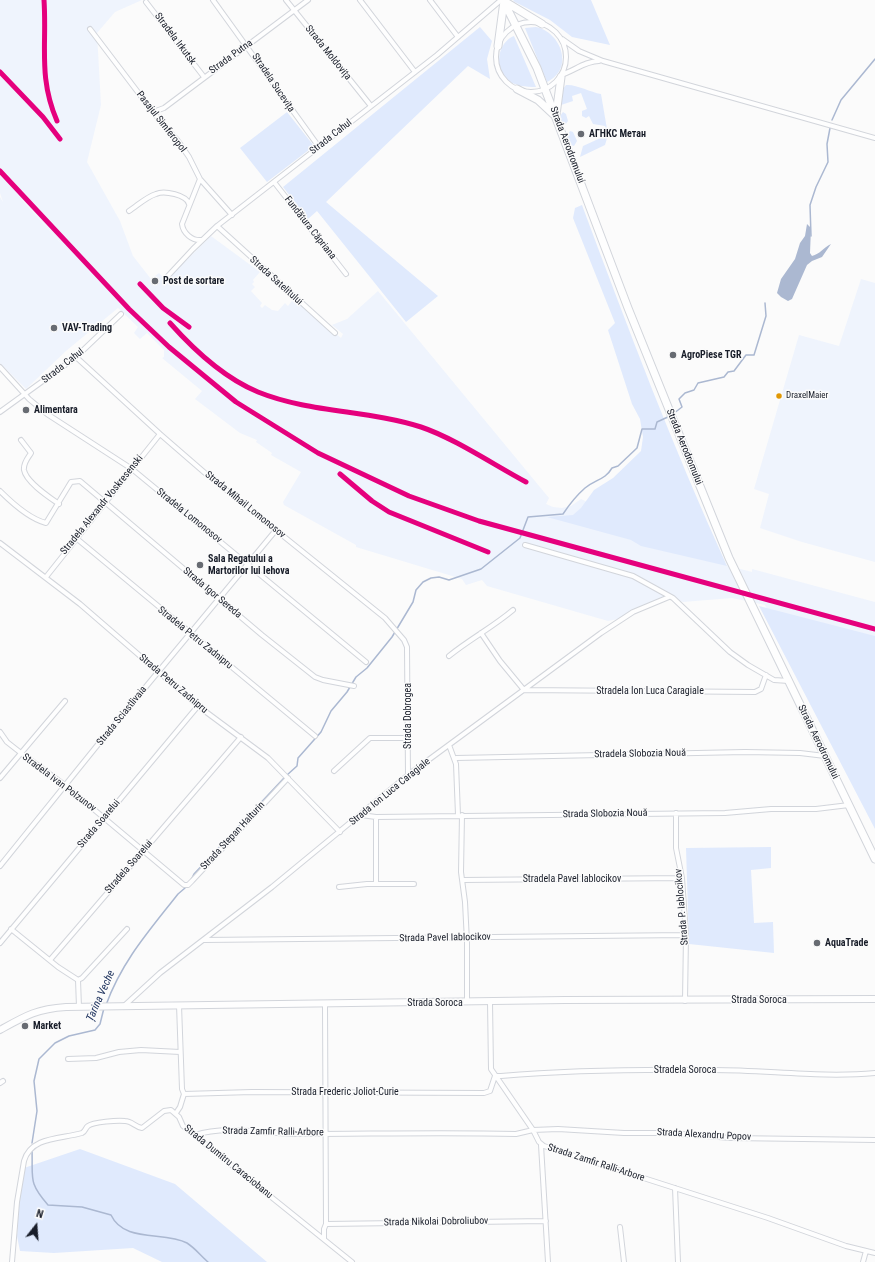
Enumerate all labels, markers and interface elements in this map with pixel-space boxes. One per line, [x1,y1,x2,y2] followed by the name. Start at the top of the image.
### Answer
[152,11,198,67] street label: Stradela Irkutsk
[302,23,354,83] street label: Strada Moldovița
[207,37,255,77] street label: Strada Putna
[249,51,297,115] street label: Stradela Sucevița
[133,89,189,155] street label: Pasajul Simferopol
[547,105,587,185] street label: Strada Aerodromului
[308,117,354,157] street label: Strada Cahul
[589,128,646,140] place label: АГНКС Метан
[576,129,586,139] marker: АГНКС Метан
[282,194,338,262] street label: Fundătura Căpriana
[247,254,305,308] street label: Strada Satelitului
[163,275,224,287] place label: Post de sortare
[150,276,160,286] marker: Post de sortare
[62,322,112,334] place label: VAV-Trading
[49,323,59,333] marker: VAV-Trading
[40,346,86,386] street label: Strada Cahul
[681,349,741,361] place label: AgroPiese TGR
[668,350,678,360] marker: AgroPiese TGR
[774,391,784,401] marker: DraxelMaier
[786,391,828,401] place label: DraxelMaier
[34,404,78,416] place label: Alimentara
[21,405,31,415] marker: Alimentara
[663,407,705,487] street label: Strada Aerodromului
[58,453,146,557] street label: Stradela Alexandr Voskresenski
[202,469,288,541] street label: Strada Mihail Lomonosov
[154,486,224,546] street label: Stradela Lomonosov
[208,553,289,576] place label: Sala Regatului a Martorilor lui Iehova
[195,560,205,570] marker: Sala Regatului a Martorilor lui Iehova
[180,565,244,621] street label: Strada Igor Sereda
[155,604,235,672] street label: Stradela Petru Zadnipru
[136,652,210,716] street label: Strada Petru Zadnipru
[402,683,414,749] street label: Strada Dobrogea
[94,684,150,748] street label: Strada Sciastlivaia
[596,685,704,697] street label: Stradela Ion Luca Caragiale
[795,703,841,781] street label: Strada Aerodromului
[594,747,686,761] street label: Stradela Slobozia Nouă
[20,751,98,815] street label: Stradela Ivan Polzunov
[347,756,433,828] street label: Strada Ion Luca Caragiale
[75,797,123,851] street label: Strada Soarelui
[198,799,268,873] street label: Strada Stepan Halturin
[562,807,648,821] street label: Strada Slobozia Nouă
[103,838,155,896] street label: Stradela Soarelui
[673,868,691,946] street label: Strada P. Iablocikov
[523,873,621,885] street label: Stradela Pavel Iablocikov
[399,931,491,945] street label: Strada Pavel Iablocikov
[825,937,868,949] place label: AquaTrade
[812,938,822,948] marker: AquaTrade
[84,968,118,1024] water label: Țarina Veche
[731,994,787,1006] street label: Strada Soroca
[407,997,463,1009] street label: Strada Soroca
[33,1020,61,1032] place label: Market
[20,1021,30,1031] marker: Market
[654,1064,716,1076] street label: Stradela Sorocа
[291,1086,399,1098] street label: Strada Frederic Joliot-Curie
[181,1122,275,1202] street label: Strada Dumitru Caraciobanu
[222,1125,324,1139] street label: Strada Zamfir Ralli-Arbore
[657,1127,751,1143] street label: Strada Alexandru Popov
[546,1142,646,1184] street label: Strada Zamfir Ralli-Arbore
[16,1206,56,1246] north arrow
[35,1207,45,1221] text: N
[384,1215,488,1229] street label: Strada Nikolai Dobroliubov

